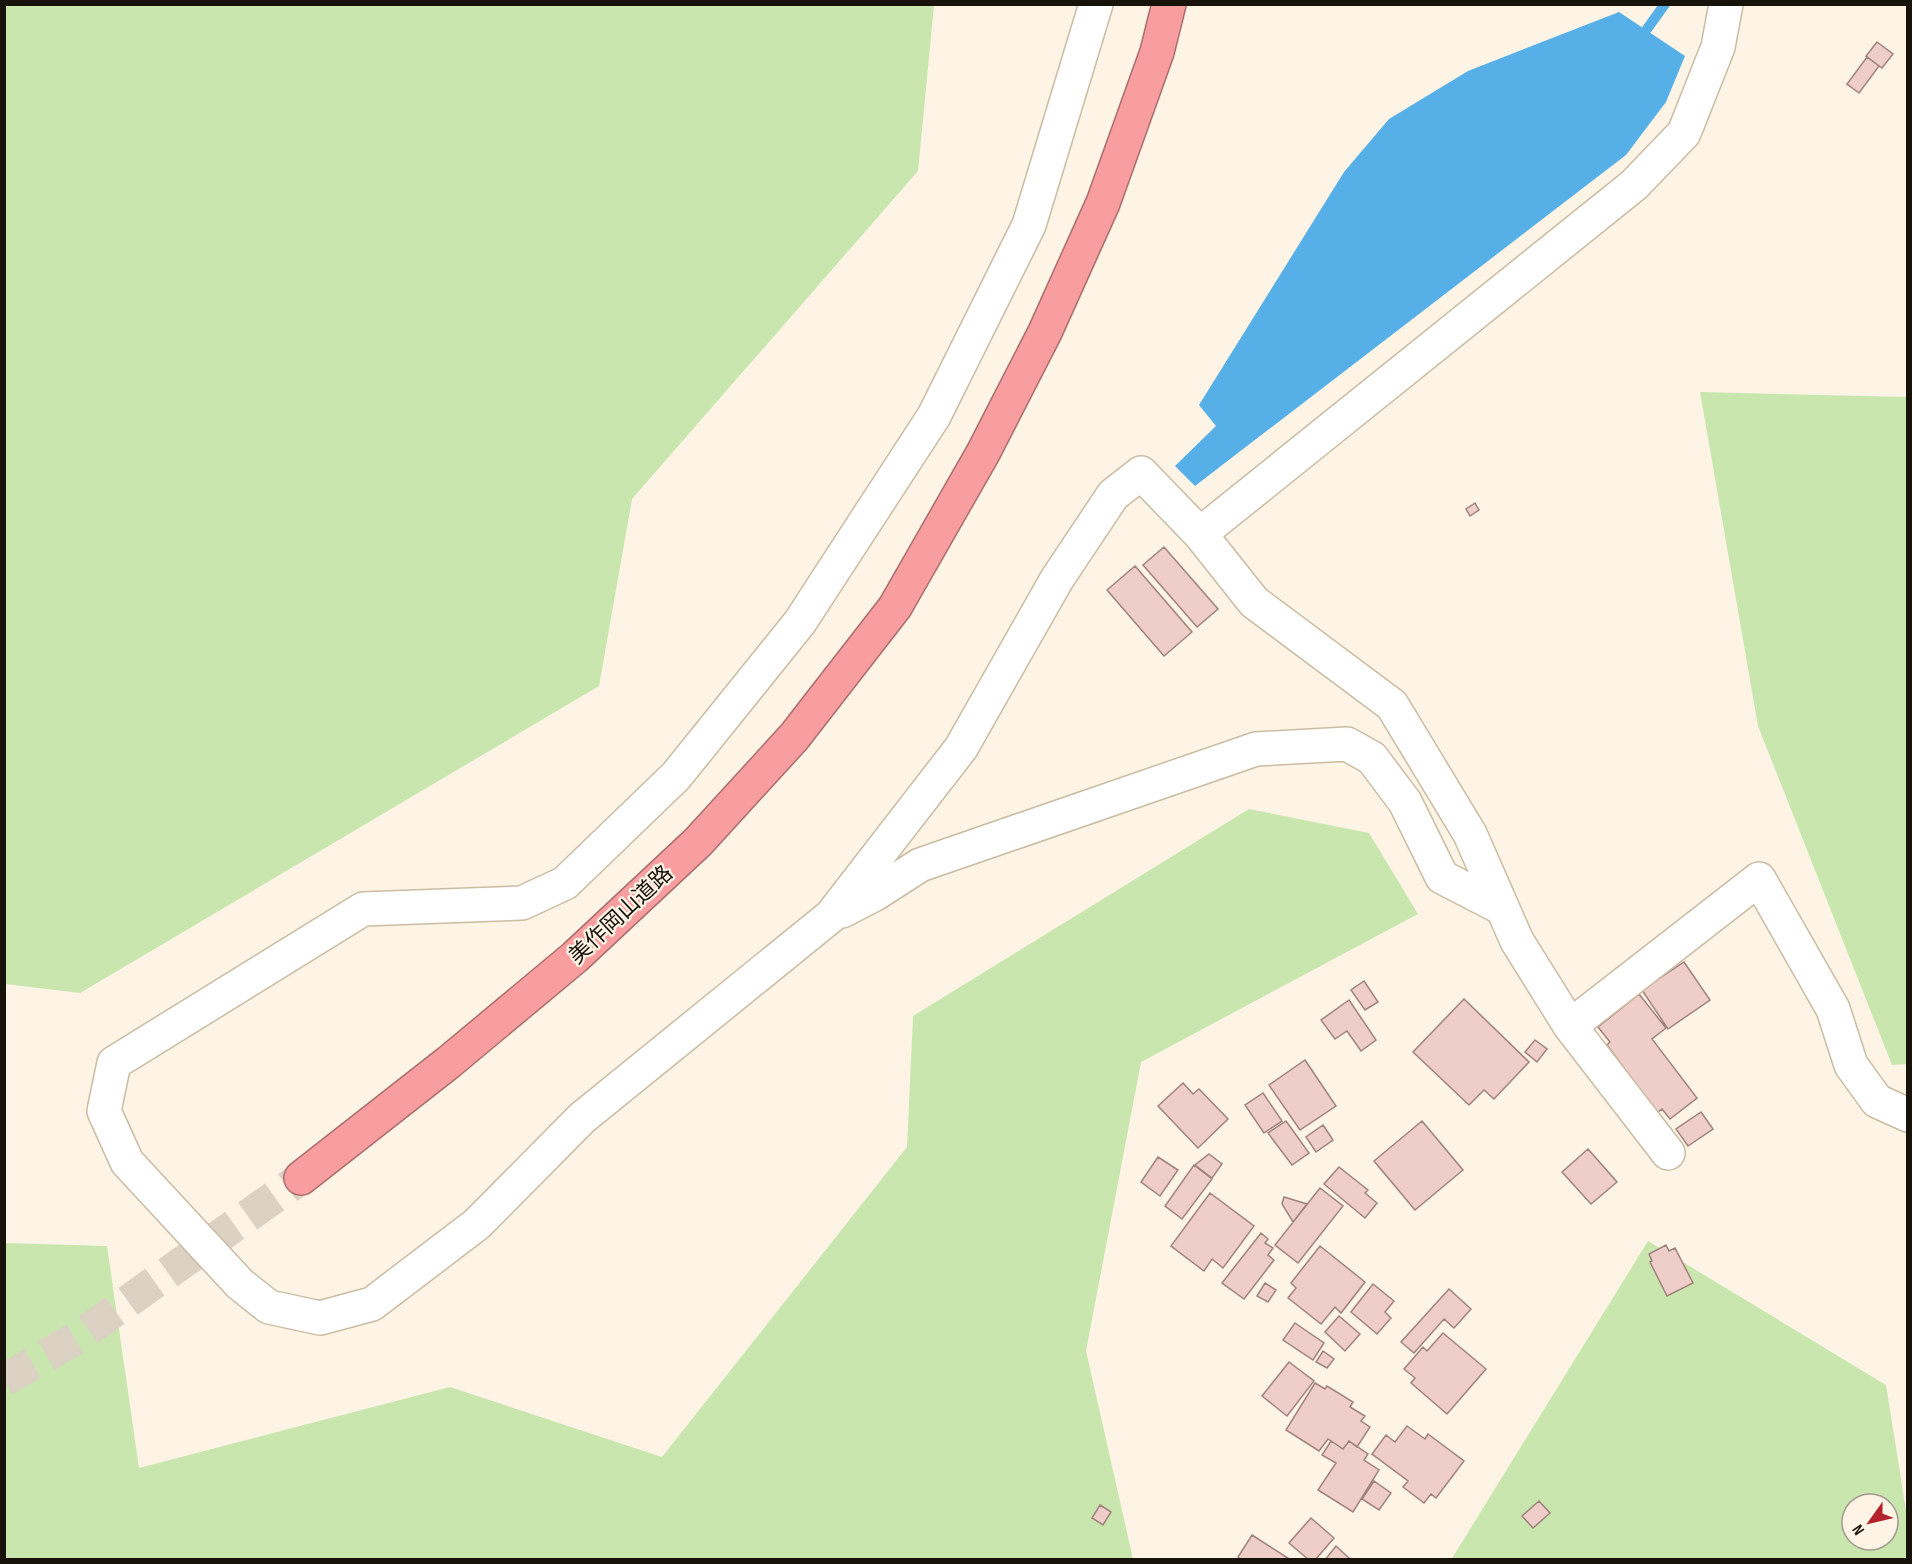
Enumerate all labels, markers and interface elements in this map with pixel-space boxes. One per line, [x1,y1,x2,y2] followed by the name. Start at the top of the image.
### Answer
[564,860,679,970] street label: 美作岡山道路
[1840,1492,1900,1552] north arrow
[1849,1521,1869,1538] text: N

